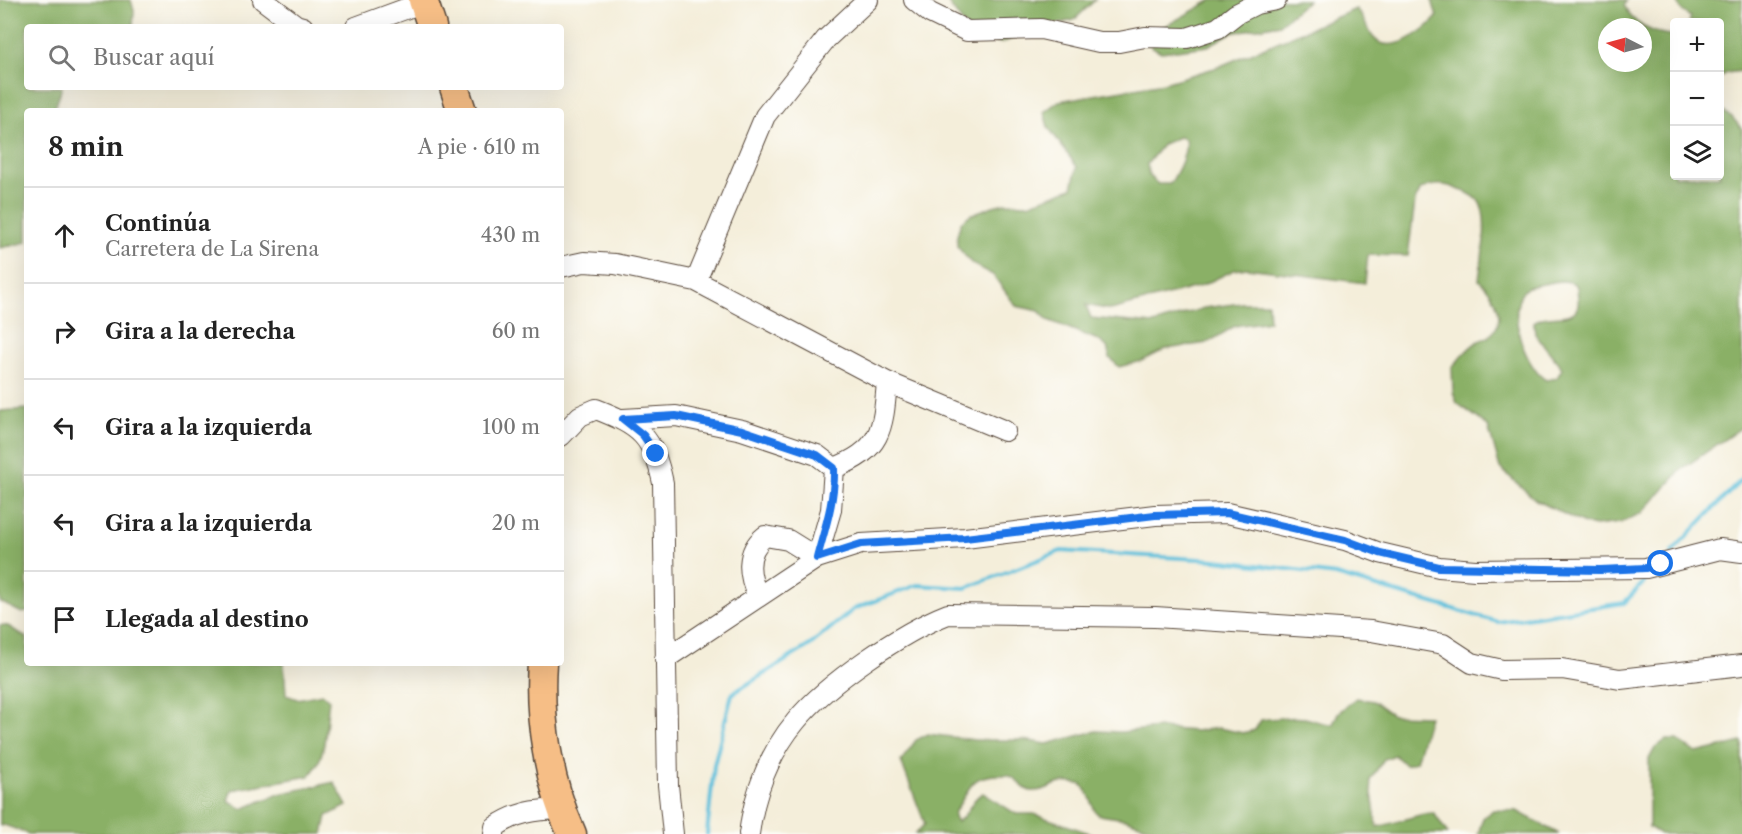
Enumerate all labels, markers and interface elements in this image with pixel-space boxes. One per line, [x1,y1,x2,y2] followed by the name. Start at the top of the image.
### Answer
[1598,18,1652,72] north arrow
[1670,18,1724,180] map controls
[1670,18,1724,72] button: +
[24,24,564,90] search box
[45,41,78,74] icon: search
[93,44,215,71] text: Buscar aquí
[1670,72,1724,126] button: −
[1670,126,1724,180] button: layers
[48,131,124,163] text: 8 min
[418,135,540,159] text: A pie · 610 m
[105,210,211,237] text: Continúa
[48,219,81,252] icon: ahead
[481,223,540,247] text: 430 m
[105,237,319,261] text: Carretera de La Sirena
[48,315,81,348] icon: right
[105,318,295,345] text: Gira a la derecha
[492,319,540,343] text: 60 m
[48,411,81,444] icon: left
[105,414,312,441] text: Gira a la izquierda
[482,415,540,439] text: 100 m
[642,440,668,466] route end
[48,507,81,540] icon: left
[105,510,312,537] text: Gira a la izquierda
[492,511,540,535] text: 20 m
[1647,550,1673,576] route start
[48,603,81,636] icon: arrive
[105,606,309,633] text: Llegada al destino

